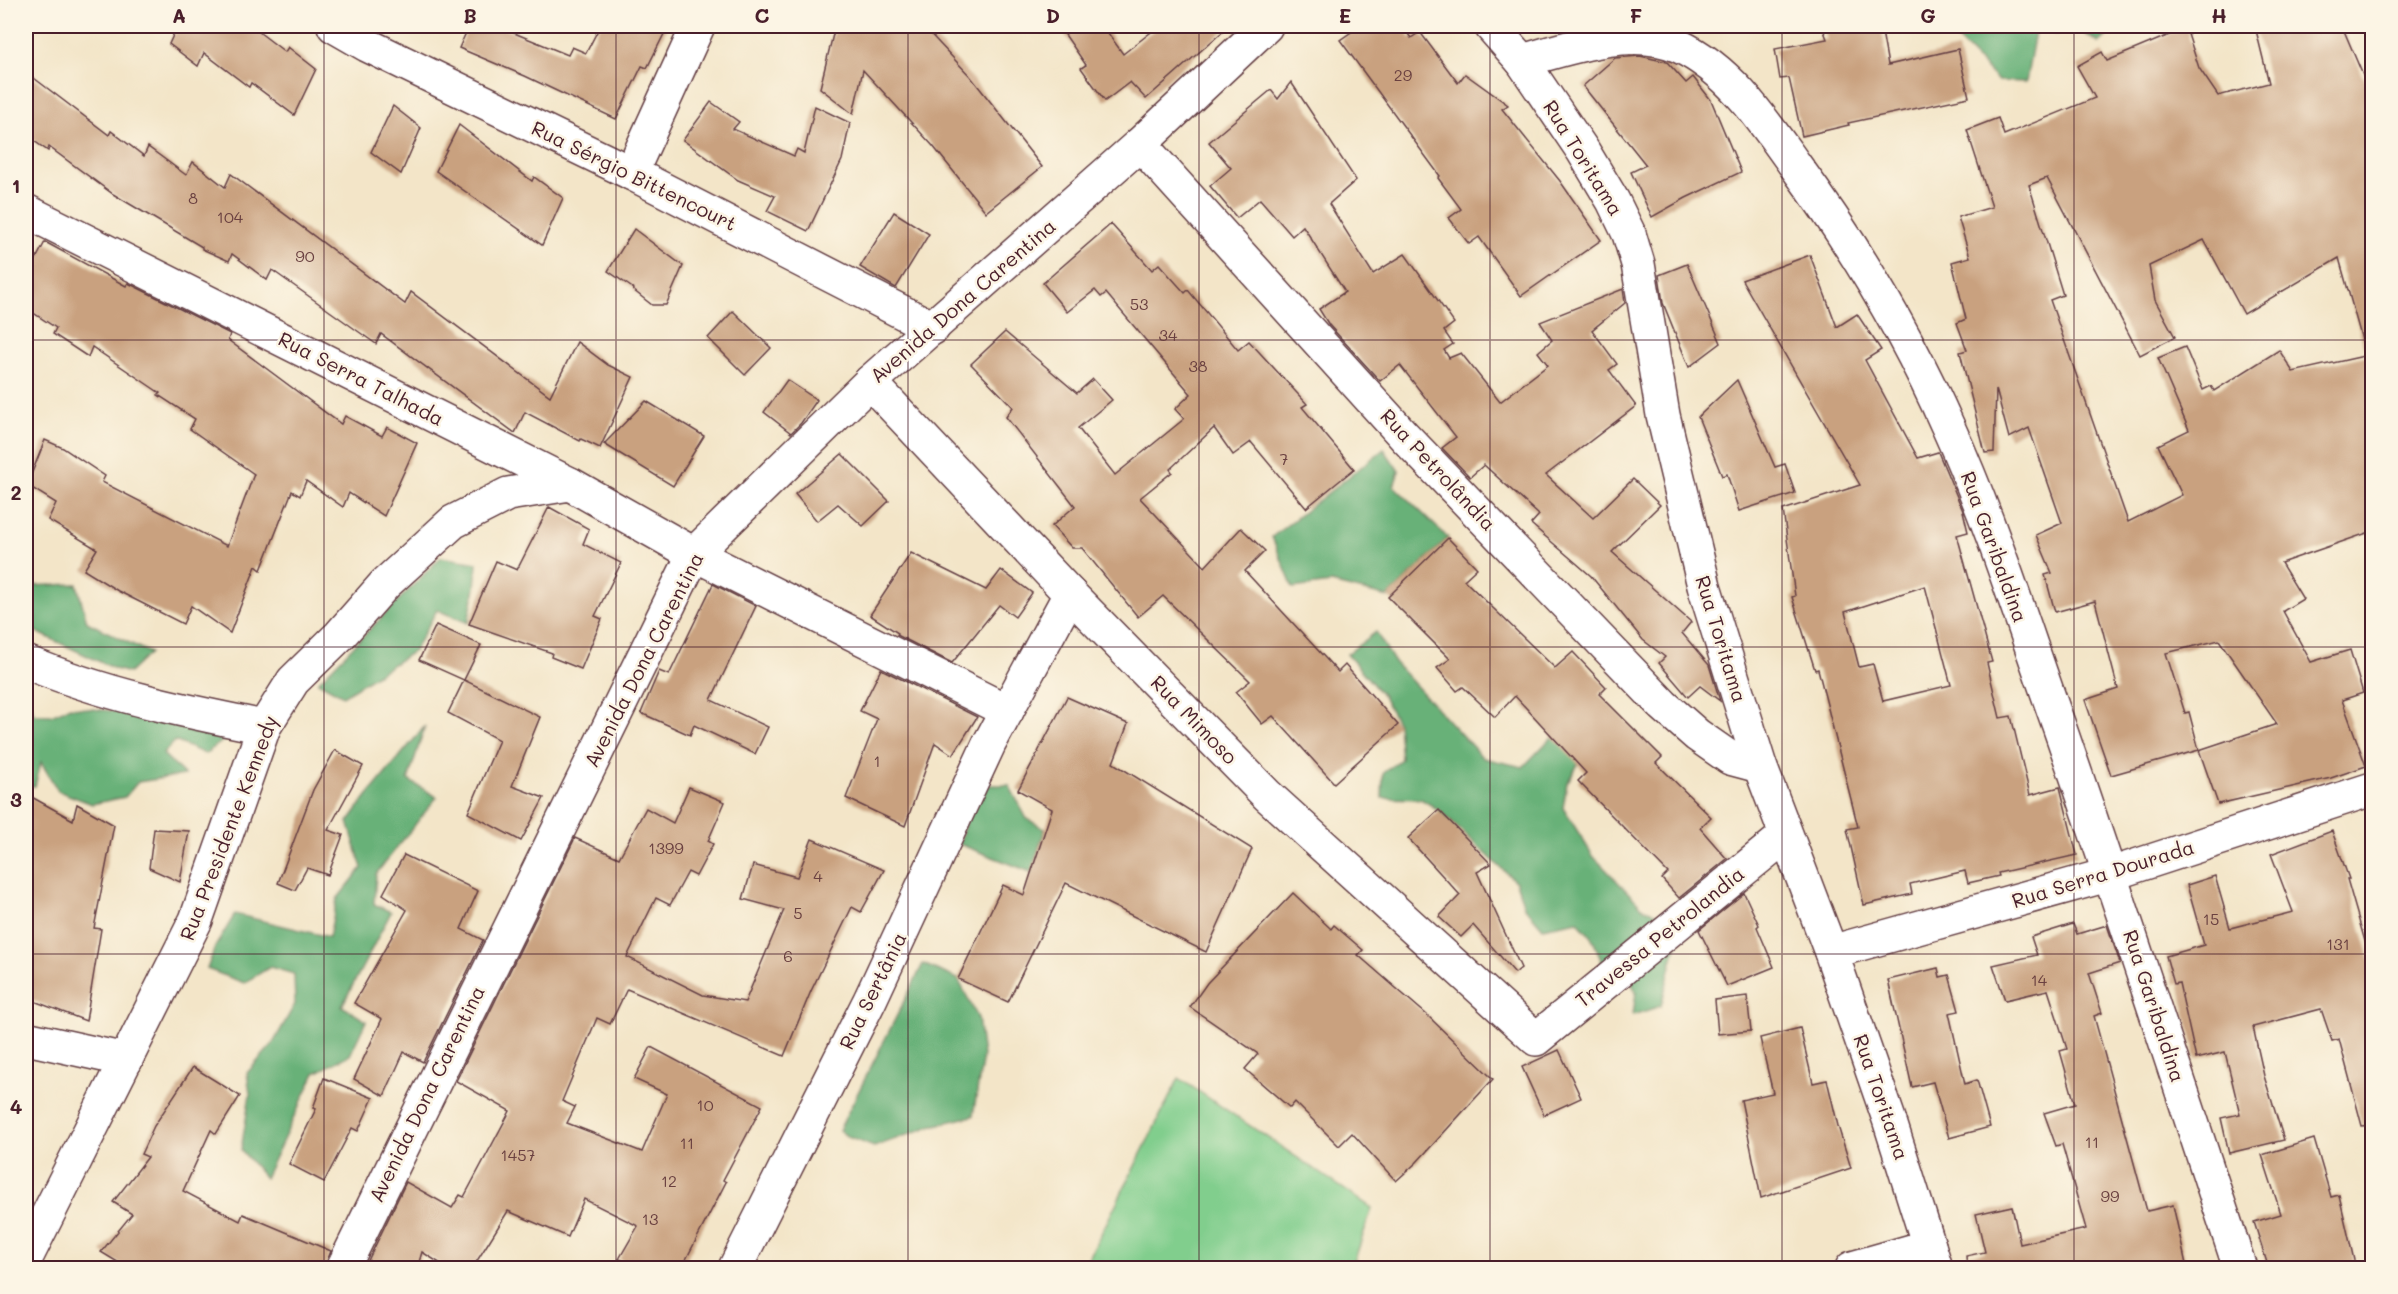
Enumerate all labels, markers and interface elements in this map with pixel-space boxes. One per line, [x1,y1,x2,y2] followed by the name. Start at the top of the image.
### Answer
[172,2,186,28] text: A
[463,2,477,28] text: B
[755,2,770,28] text: C
[1046,2,1060,28] text: D
[1339,2,1351,28] text: E
[1630,2,1643,28] text: F
[1920,2,1936,28] text: G
[2211,2,2227,28] text: H
[1394,64,1412,85] house number: 29
[1538,95,1630,220] street label: Rua Toritama
[527,114,741,236] street label: Rua Sérgio Bittencourt
[12,172,20,198] text: 1
[188,187,198,208] house number: 8
[217,206,244,227] house number: 104
[864,212,1061,388] street label: Avenida Dona Carentina
[295,245,315,266] house number: 90
[1130,293,1148,314] house number: 53
[1159,324,1178,345] house number: 34
[274,325,449,431] street label: Rua Serra Talhada
[1188,355,1208,376] house number: 38
[1375,403,1502,536] street label: Rua Petrolândia
[1280,448,1289,469] house number: 7
[1956,468,2034,626] street label: Rua Garibaldina
[10,479,22,505] text: 2
[578,548,709,771] street label: Avenida Dona Carentina
[1690,572,1754,705] street label: Rua Toritama
[1146,669,1244,769] street label: Rua Mimoso
[173,711,283,944] street label: Rua Presidente Kennedy
[873,750,881,771] house number: 1
[10,786,22,812] text: 3
[2008,833,2197,913] street label: Rua Serra Dourada
[648,837,684,858] house number: 1399
[1570,860,1749,1012] street label: Travessa Petrolandia
[813,865,823,886] house number: 4
[793,902,803,923] house number: 5
[2203,908,2219,929] house number: 15
[2118,926,2192,1085] street label: Rua Garibaldina
[833,928,912,1053] street label: Rua Sertânia
[2326,933,2350,954] house number: 131
[783,945,793,966] house number: 6
[2031,969,2048,990] house number: 14
[362,981,490,1206] street label: Avenida Dona Carentina
[1848,1030,1916,1163] street label: Rua Toritama
[10,1093,23,1119] text: 4
[696,1094,714,1115] house number: 10
[2085,1131,2099,1152] house number: 11
[680,1132,694,1153] house number: 11
[501,1144,535,1165] house number: 1457
[661,1170,677,1191] house number: 12
[2101,1185,2119,1206] house number: 99
[642,1208,658,1229] house number: 13

